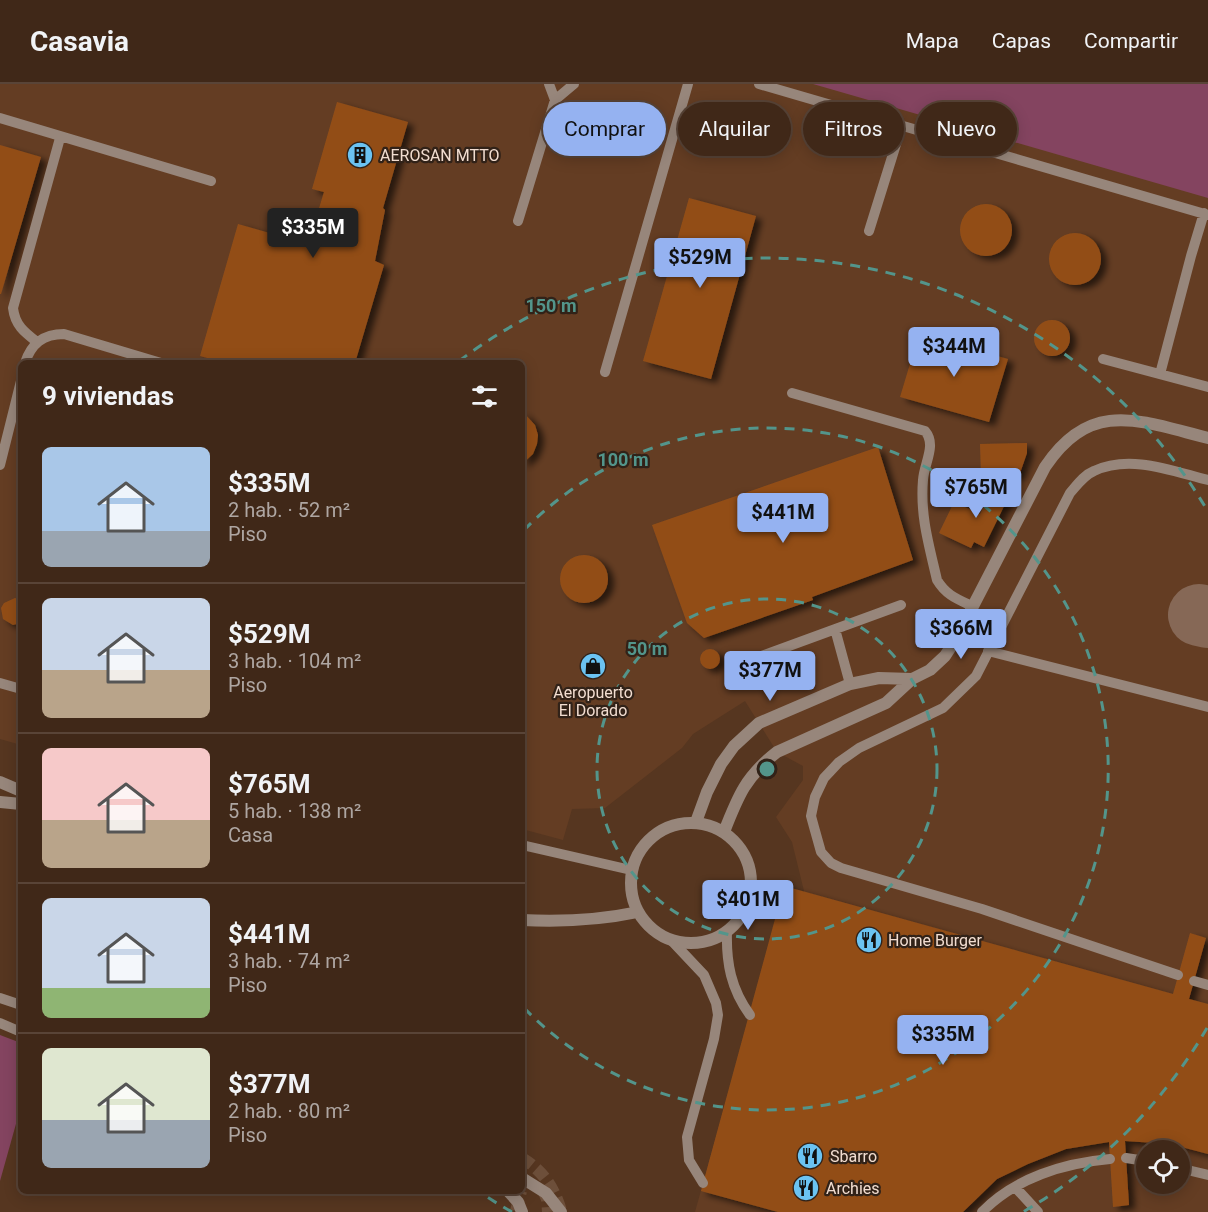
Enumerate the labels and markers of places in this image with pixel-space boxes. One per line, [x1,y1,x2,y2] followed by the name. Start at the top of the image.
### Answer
[345,140,375,170] building icon: AEROSAN MTTO
[380,146,499,165] place label: AEROSAN MTTO
[271,208,355,259] pin: $335M
[658,238,742,289] pin: $529M
[912,327,996,378] pin: $344M
[934,468,1018,519] pin: $765M
[741,493,825,544] pin: $441M
[919,609,1003,660] pin: $366M
[578,651,608,681] shop icon: Aeropuerto El Dorado
[728,651,812,702] pin: $377M
[553,683,633,720] place label: Aeropuerto El Dorado
[757,759,777,779] centre of rings
[706,880,790,931] pin: $401M
[854,925,884,955] restaurant icon: Home Burger
[888,931,983,950] place label: Home Burger
[901,1015,985,1066] pin: $335M
[795,1141,825,1171] restaurant icon: Sbarro
[830,1147,877,1166] place label: Sbarro
[791,1173,821,1203] restaurant icon: Archies
[826,1179,880,1198] place label: Archies

